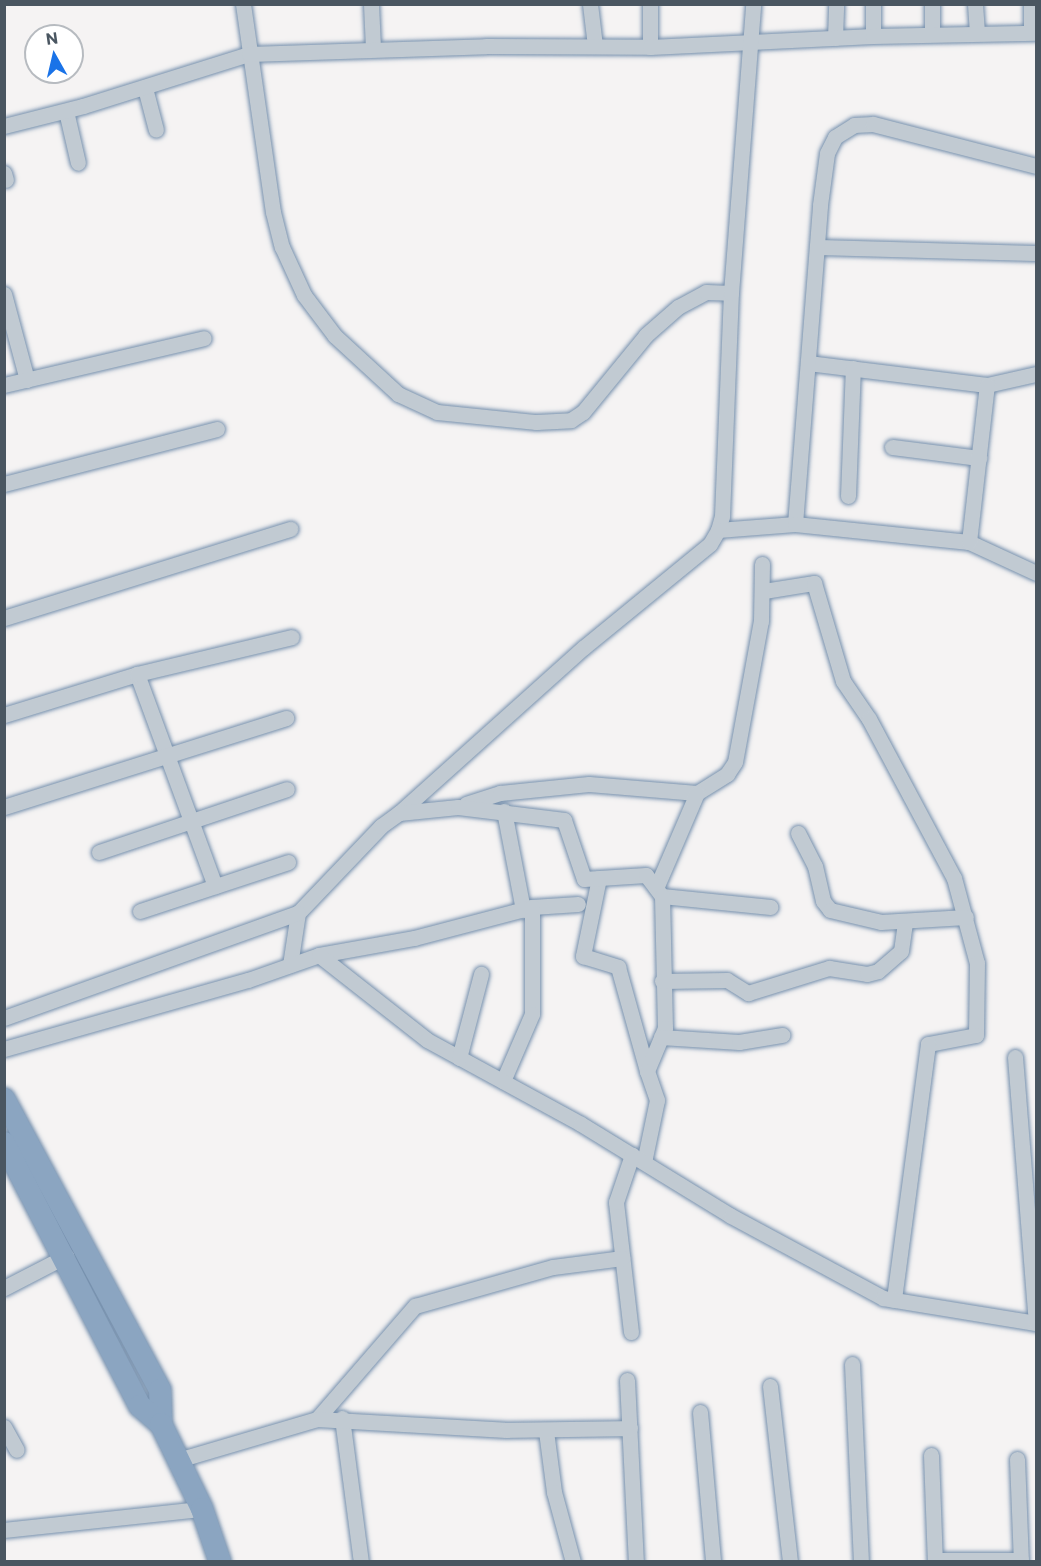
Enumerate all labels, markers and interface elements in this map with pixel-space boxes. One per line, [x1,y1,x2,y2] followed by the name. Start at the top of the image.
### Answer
[24,24,84,84] north arrow
[44,27,59,48] text: N

